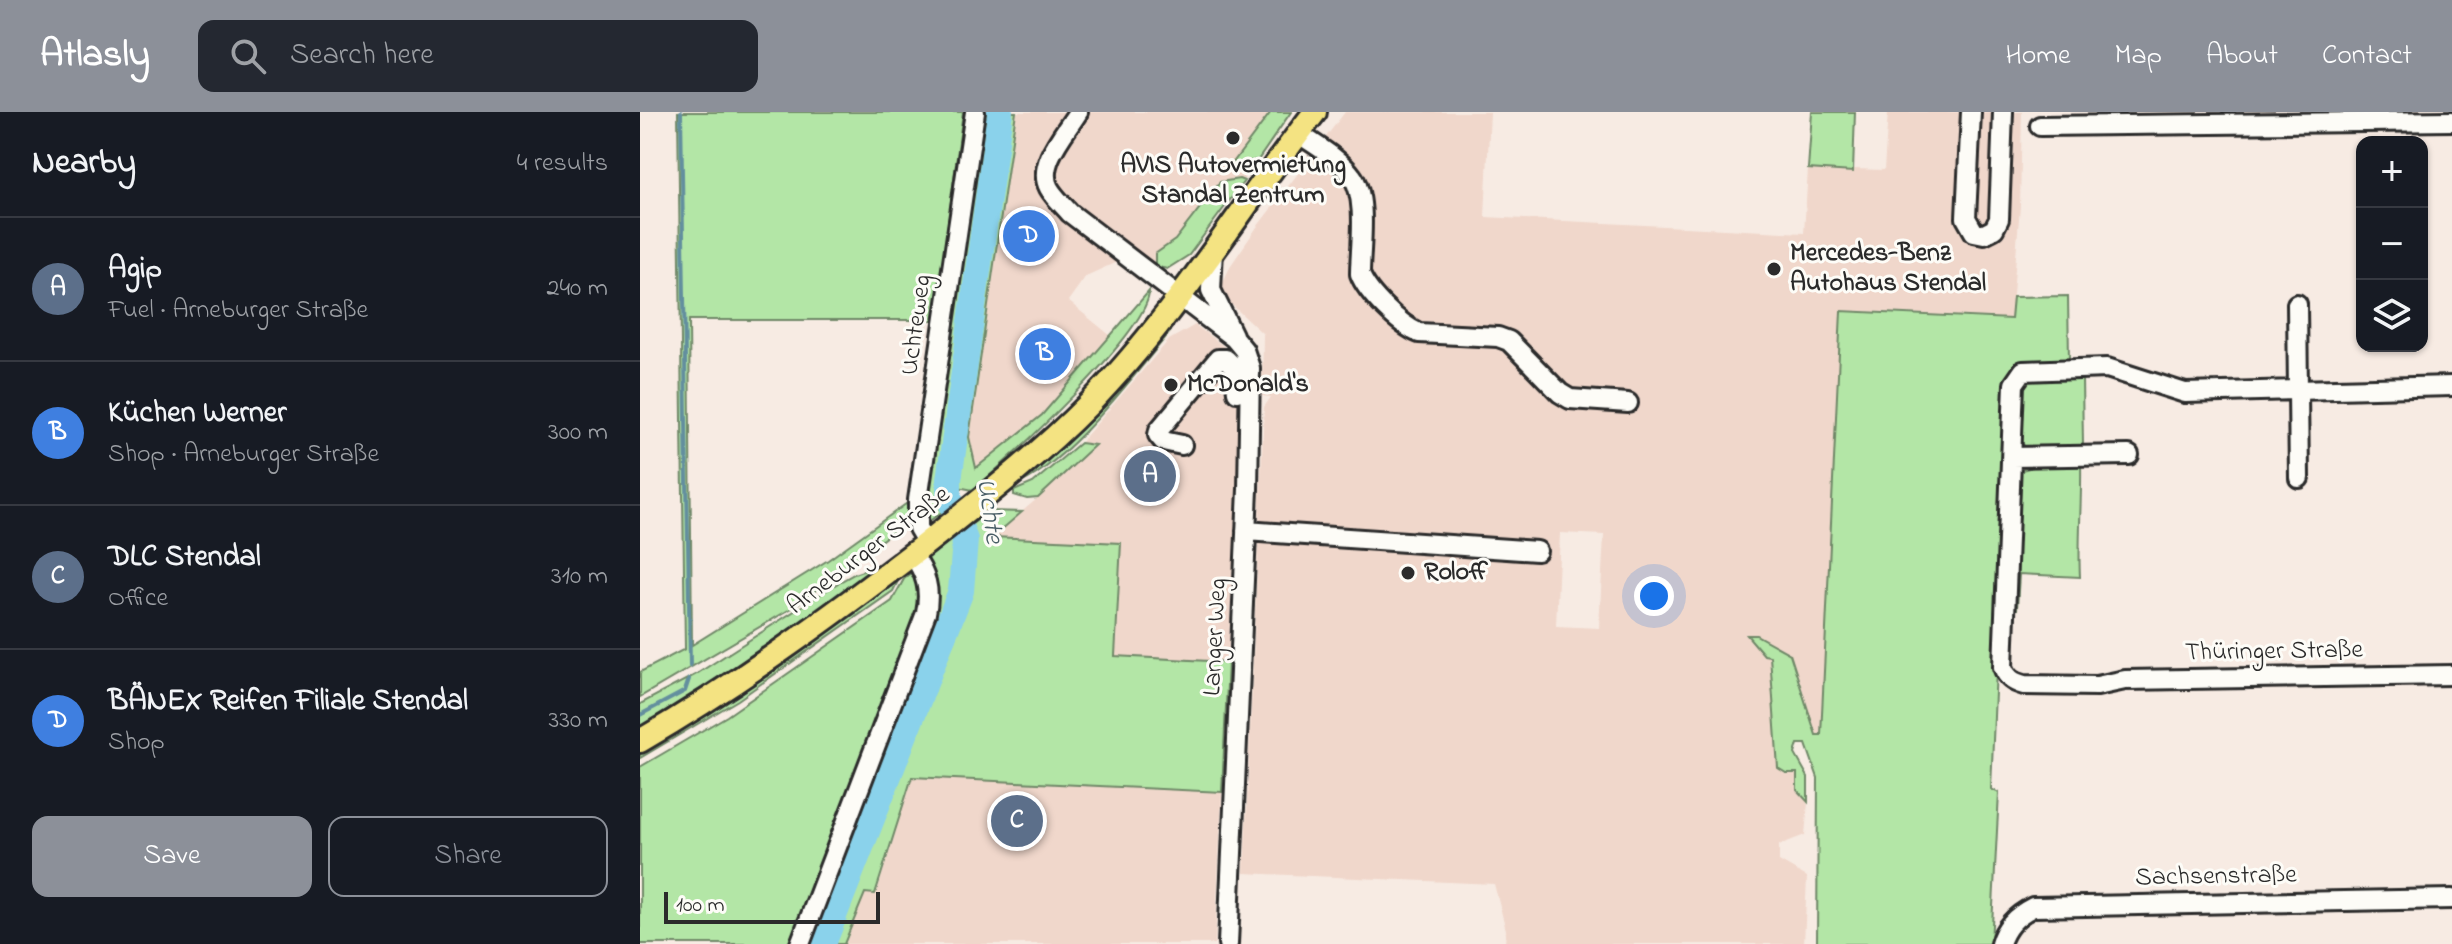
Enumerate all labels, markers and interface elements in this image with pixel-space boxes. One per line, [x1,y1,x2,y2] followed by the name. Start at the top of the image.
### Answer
[198,20,758,92] search box
[40,28,150,84] text: Atlasly
[226,34,270,78] icon: search
[290,34,434,78] text: Search here
[2005,36,2071,77] text: Home
[2115,36,2162,77] text: Map
[2206,36,2278,77] text: About
[2322,36,2412,77] text: Contact
[1224,129,1242,147] marker: AVIS Autovermietung Standal Zentrum
[2356,136,2428,352] map controls
[2356,136,2428,208] button: +
[32,139,136,189] text: Nearby
[517,145,608,183] text: 4 results
[1120,147,1346,215] place label: AVIS Autovermietung Standal Zentrum
[1003,206,1055,266] pin: D
[2356,208,2428,280] button: −
[1790,235,1986,303] place label: Mercedes-Benz Autohaus Stendal
[108,248,162,292] text: Agip
[1765,260,1783,278] marker: Mercedes-Benz Autohaus Stendal
[50,270,66,308] text: A
[546,270,608,308] text: 240 m
[891,272,943,378] street label: Uchteweg
[2356,280,2428,352] button: layers
[108,292,368,330] text: Fuel · Arneburger Straße
[1019,324,1071,384] pin: B
[1187,366,1309,404] place label: McDonald's
[1162,376,1180,394] marker: McDonald's
[108,392,286,436] text: Küchen Werner
[49,414,67,452] text: B
[548,414,608,452] text: 300 m
[108,436,379,474] text: Shop · Arneburger Straße
[1124,446,1176,506] pin: A
[964,476,1014,548] water label: Uchte
[779,477,959,625] street label: Arneburger Straße
[108,536,261,580] text: DLC Stendal
[1424,554,1489,592] place label: Roloff
[51,558,65,596] text: C
[551,558,608,596] text: 310 m
[1399,564,1417,582] marker: Roloff
[1634,576,1674,616] your location
[1194,577,1238,697] street label: Langer Weg
[108,580,168,618] text: Office
[2185,631,2364,673] street label: Thüringer Straße
[108,680,468,724] text: BÄNEX Reifen Filiale Stendal
[48,702,68,740] text: D
[549,702,608,740] text: 330 m
[108,724,165,762] text: Shop
[991,791,1043,851] pin: C
[32,816,312,897] button: Save
[328,816,608,897] button: Share
[2135,857,2297,897] street label: Sachsenstraße
[664,888,880,924] scale bar
[676,890,725,922] text: 100 m

